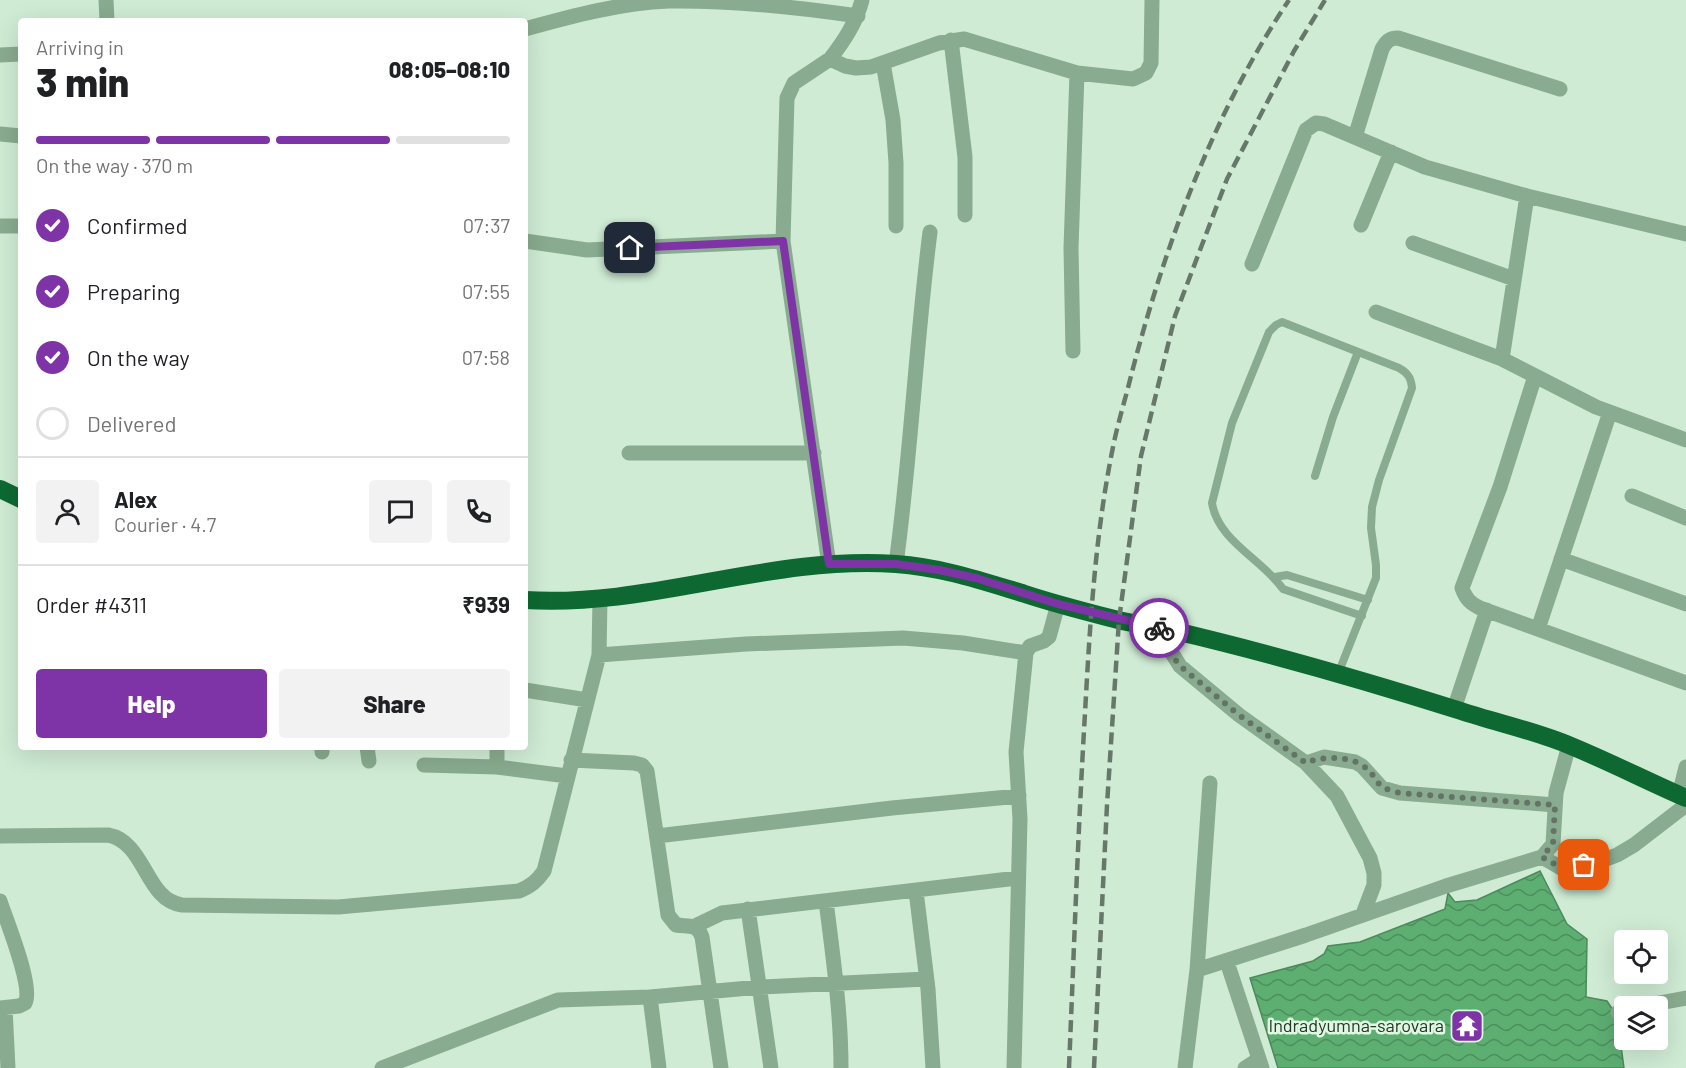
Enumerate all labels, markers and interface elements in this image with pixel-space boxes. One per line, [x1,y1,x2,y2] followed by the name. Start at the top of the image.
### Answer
[36,35,124,59] text: Arriving in
[389,56,510,82] text: 08:05–08:10
[36,58,129,105] text: 3 min
[36,153,193,177] text: On the way · 370 m
[36,209,69,242] icon: check
[87,212,187,238] text: Confirmed
[463,213,510,237] text: 07:37
[604,222,655,273] pin
[613,231,646,264] icon: home
[36,275,69,308] icon: check
[87,278,180,304] text: Preparing
[462,279,510,303] text: 07:55
[36,341,69,374] icon: check
[87,344,190,370] text: On the way
[462,345,510,369] text: 07:58
[87,410,176,436] text: Delivered
[36,480,99,543] button: person
[369,480,432,543] button: chat
[447,480,510,543] button: phone
[114,486,157,512] text: Alex
[114,512,216,536] text: Courier · 4.7
[36,591,147,617] text: Order #4311
[462,591,510,617] text: ₹939
[1129,598,1189,658] courier
[1143,612,1176,645] icon: bike
[36,669,267,738] button: Help
[279,669,510,738] button: Share
[1558,839,1609,890] pin
[1567,848,1600,881] icon: bag
[1614,930,1668,1050] map controls
[1614,930,1668,984] button: locate
[1614,996,1668,1050] button: layers
[1449,1008,1485,1044] temple icon: Indradyumna-sarovara
[1269,1014,1444,1036] place label: Indradyumna-sarovara

